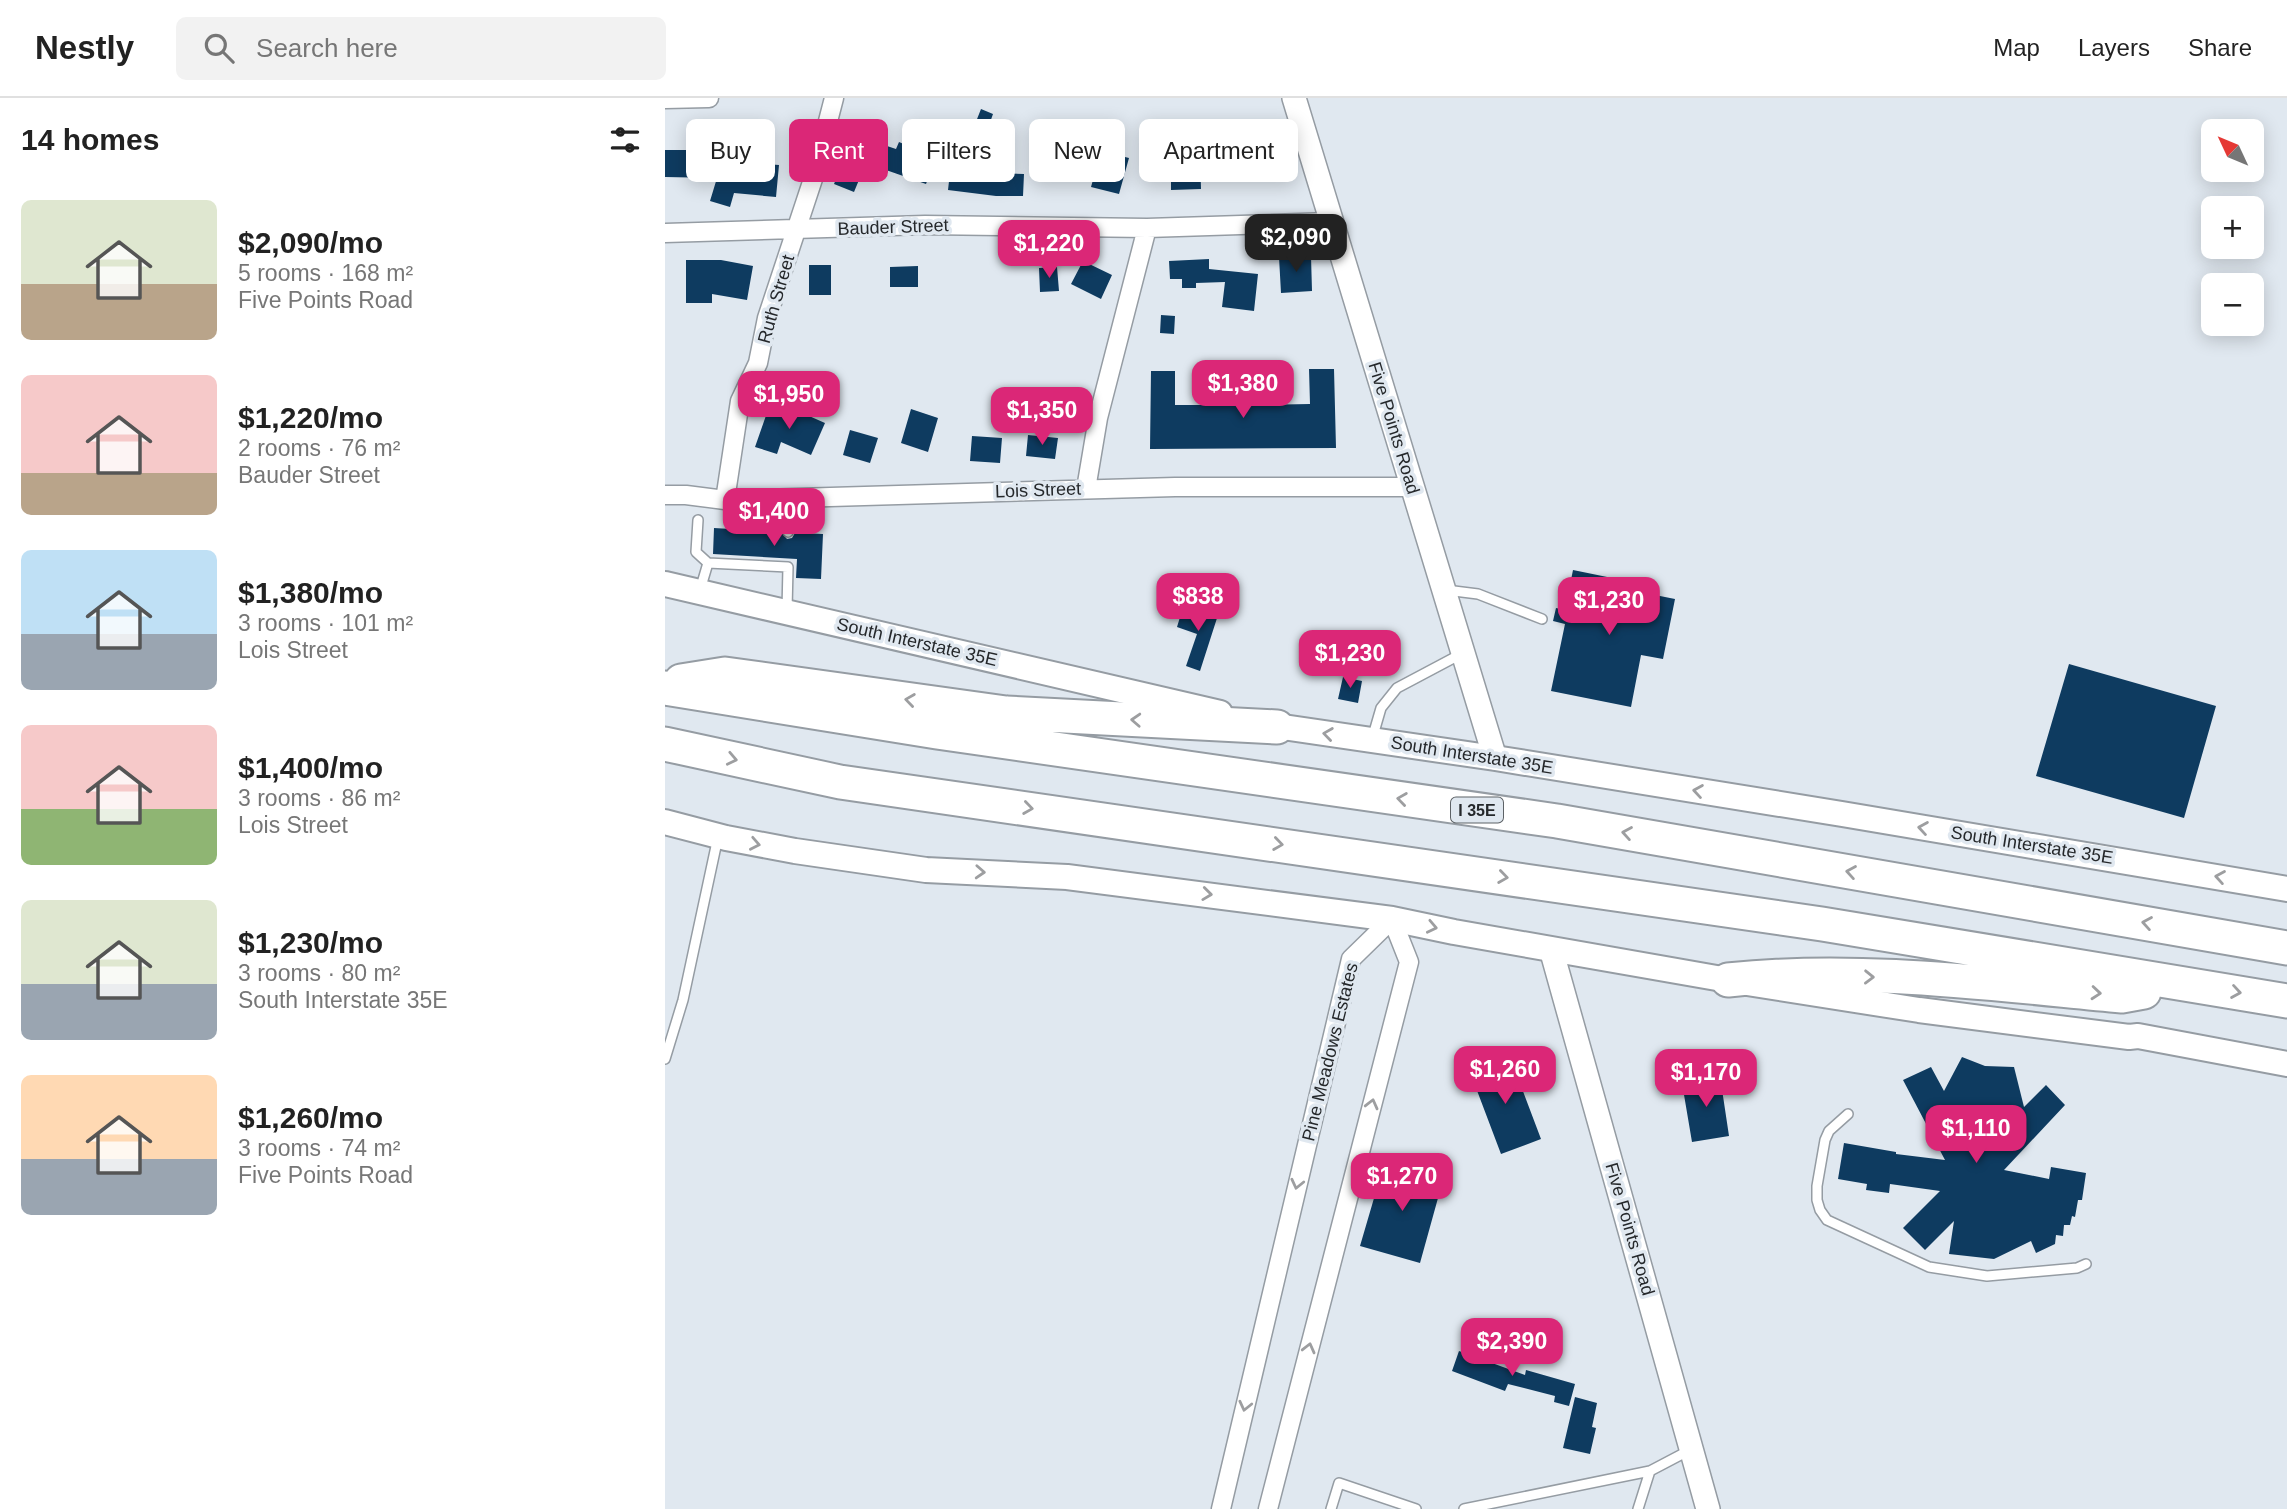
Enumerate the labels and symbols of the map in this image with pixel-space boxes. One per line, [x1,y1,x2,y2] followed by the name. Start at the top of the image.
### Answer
[2201,119,2265,182] north arrow
[1239,214,1353,274] pin: $2,090
[837,215,949,239] street label: Bauder Street
[992,220,1106,280] pin: $1,220
[754,252,798,346] street label: Ruth Street
[1186,360,1300,420] pin: $1,380
[1364,360,1424,496] street label: Five Points Road
[732,372,846,431] pin: $1,950
[985,388,1099,447] pin: $1,350
[995,479,1081,501] street label: Lois Street
[717,489,831,548] pin: $1,400
[1157,574,1239,633] pin: $838
[1552,578,1666,637] pin: $1,230
[835,614,999,670] street label: South Interstate 35E
[1293,630,1407,690] pin: $1,230
[904,692,915,707] one-way arrow
[1130,713,1141,728] one-way arrow
[1322,727,1334,742] one-way arrow
[1389,732,1555,778] street label: South Interstate 35E
[726,750,738,765] one-way arrow
[1693,784,1704,799] one-way arrow
[1396,791,1408,806] one-way arrow
[1451,797,1503,822] road number: I 35E
[1023,801,1034,816] one-way arrow
[1917,820,1929,835] one-way arrow
[1949,822,2115,868] street label: South Interstate 35E
[1621,826,1632,841] one-way arrow
[749,835,761,850] one-way arrow
[1272,836,1284,851] one-way arrow
[975,865,986,880] one-way arrow
[1845,865,1857,880] one-way arrow
[1497,869,1509,884] one-way arrow
[2214,870,2226,885] one-way arrow
[1201,887,1213,902] one-way arrow
[2141,916,2153,931] one-way arrow
[1426,919,1438,934] one-way arrow
[1298,961,1362,1143] street label: Pine Meadows Estates
[1864,969,1875,985] one-way arrow
[2230,984,2242,999] one-way arrow
[2091,985,2102,1000] one-way arrow
[1448,1046,1562,1106] pin: $1,260
[1649,1049,1763,1109] pin: $1,170
[1364,1098,1378,1110] one-way arrow
[1919,1105,2033,1165] pin: $1,110
[1345,1154,1459,1213] pin: $1,270
[1601,1160,1659,1298] street label: Five Points Road
[1291,1178,1306,1190] one-way arrow
[1455,1318,1569,1378] pin: $2,390
[1301,1342,1316,1354] one-way arrow
[1239,1399,1253,1411] one-way arrow

